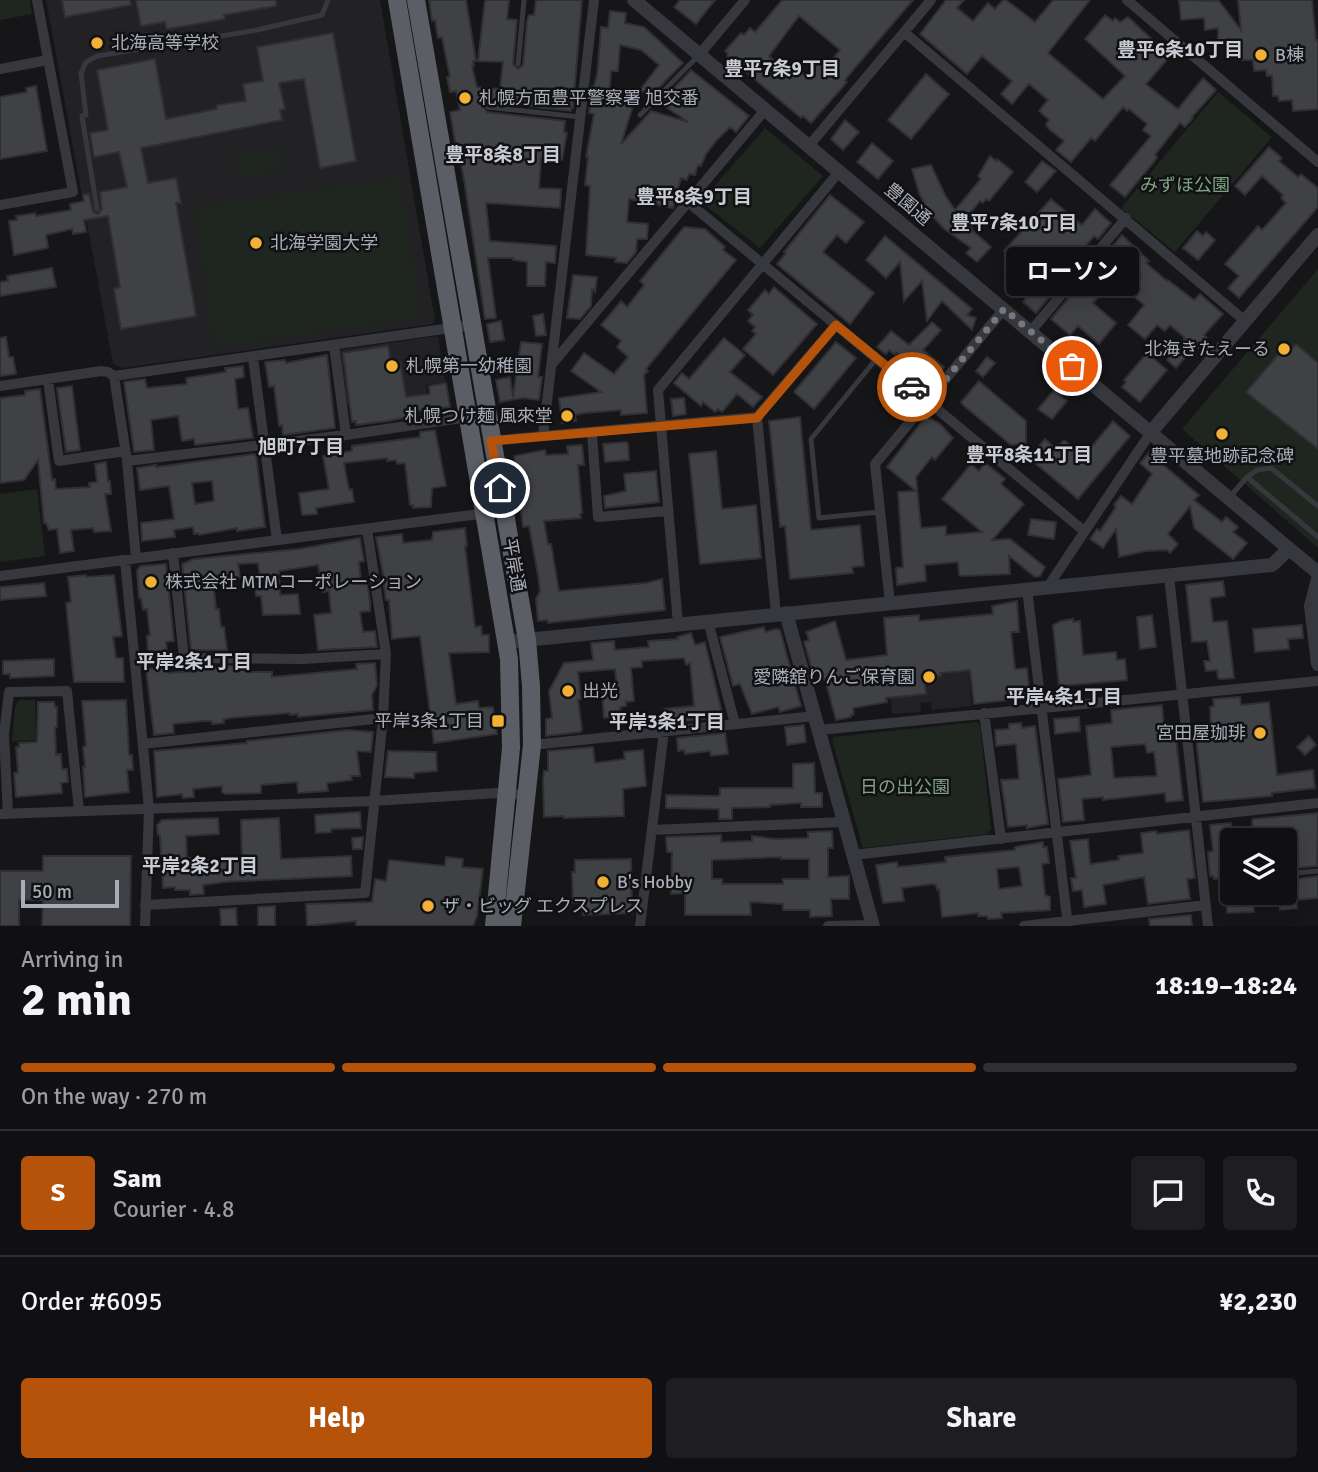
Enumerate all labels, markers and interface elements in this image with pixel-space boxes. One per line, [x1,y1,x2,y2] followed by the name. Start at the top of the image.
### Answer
[111,32,219,54] place label: 北海高等学校
[89,35,105,51] marker: 北海高等学校
[1117,38,1243,62] district label: 豊平6条10丁目
[1275,44,1304,66] place label: B棟
[1253,47,1269,63] marker: B棟
[724,57,840,81] district label: 豊平7条9丁目
[479,87,699,109] place label: 札幌方面豊平警察署 旭交番
[457,90,473,106] marker: 札幌方面豊平警察署 旭交番
[445,143,561,167] district label: 豊平8条8丁目
[1140,174,1230,196] park label: みずほ公園
[880,178,936,230] street label: 豊園通
[636,185,752,209] district label: 豊平8条9丁目
[951,211,1077,235] district label: 豊平7条10丁目
[270,232,378,254] place label: 北海学園大学
[248,235,264,251] marker: 北海学園大学
[1006,247,1138,296] callout: ローソン
[1027,257,1119,286] text: ローソン
[1042,336,1102,396] pin
[1144,338,1270,360] place label: 北海きたえーる
[1276,341,1292,357] marker: 北海きたえーる
[1053,347,1091,385] icon: bag
[877,352,947,422] courier
[406,355,532,377] place label: 札幌第一幼稚園
[384,358,400,374] marker: 札幌第一幼稚園
[893,368,931,406] icon: car
[405,405,553,427] place label: 札幌つけ麺 風來堂
[559,408,575,424] marker: 札幌つけ麺 風來堂
[1214,426,1230,442] marker: 豊平墓地跡記念碑
[258,435,344,459] district label: 旭町7丁目
[966,443,1092,467] district label: 豊平8条11丁目
[1150,445,1294,467] place label: 豊平墓地跡記念碑
[470,458,530,518] pin
[481,469,519,507] icon: home
[498,537,530,593] street label: 平岸通
[165,571,422,593] place label: 株式会社 MTMコーポレーション
[143,574,159,590] marker: 株式会社 MTMコーポレーション
[136,650,252,674] district label: 平岸2条1丁目
[753,666,915,688] place label: 愛隣舘りんご保育園
[921,669,937,685] marker: 愛隣舘りんご保育園
[582,680,618,702] place label: 出光
[560,683,576,699] marker: 出光
[1006,685,1122,709] district label: 平岸4条1丁目
[375,710,484,732] place label: 平岸3条1丁目
[609,710,725,734] district label: 平岸3条1丁目
[490,713,506,729] marker: 平岸3条1丁目
[1156,722,1246,744] place label: 宮田屋珈琲
[1252,725,1268,741] marker: 宮田屋珈琲
[860,776,950,798] park label: 日の出公園
[1220,828,1297,905] map controls
[1220,828,1297,905] button: layers
[142,854,258,878] district label: 平岸2条2丁目
[617,871,693,893] place label: B's Hobby
[595,874,611,890] marker: B's Hobby
[21,877,119,909] scale bar
[32,880,72,904] text: 50 m
[442,895,643,917] place label: ザ・ビッグ エクスプレス
[420,898,436,914] marker: ザ・ビッグ エクスプレス
[21,945,123,974] text: Arriving in
[1155,970,1297,1002] text: 18:19–18:24
[21,972,132,1028] text: 2 min
[21,1082,207,1111] text: On the way · 270 m
[1131,1156,1205,1230] button: chat
[1223,1156,1297,1230] button: phone
[113,1163,162,1195] text: Sam
[51,1177,65,1209] text: S
[113,1195,234,1224] text: Courier · 4.8
[21,1286,162,1318] text: Order #6095
[1219,1286,1297,1318] text: ¥2,230
[21,1378,652,1458] button: Help
[666,1378,1297,1458] button: Share

